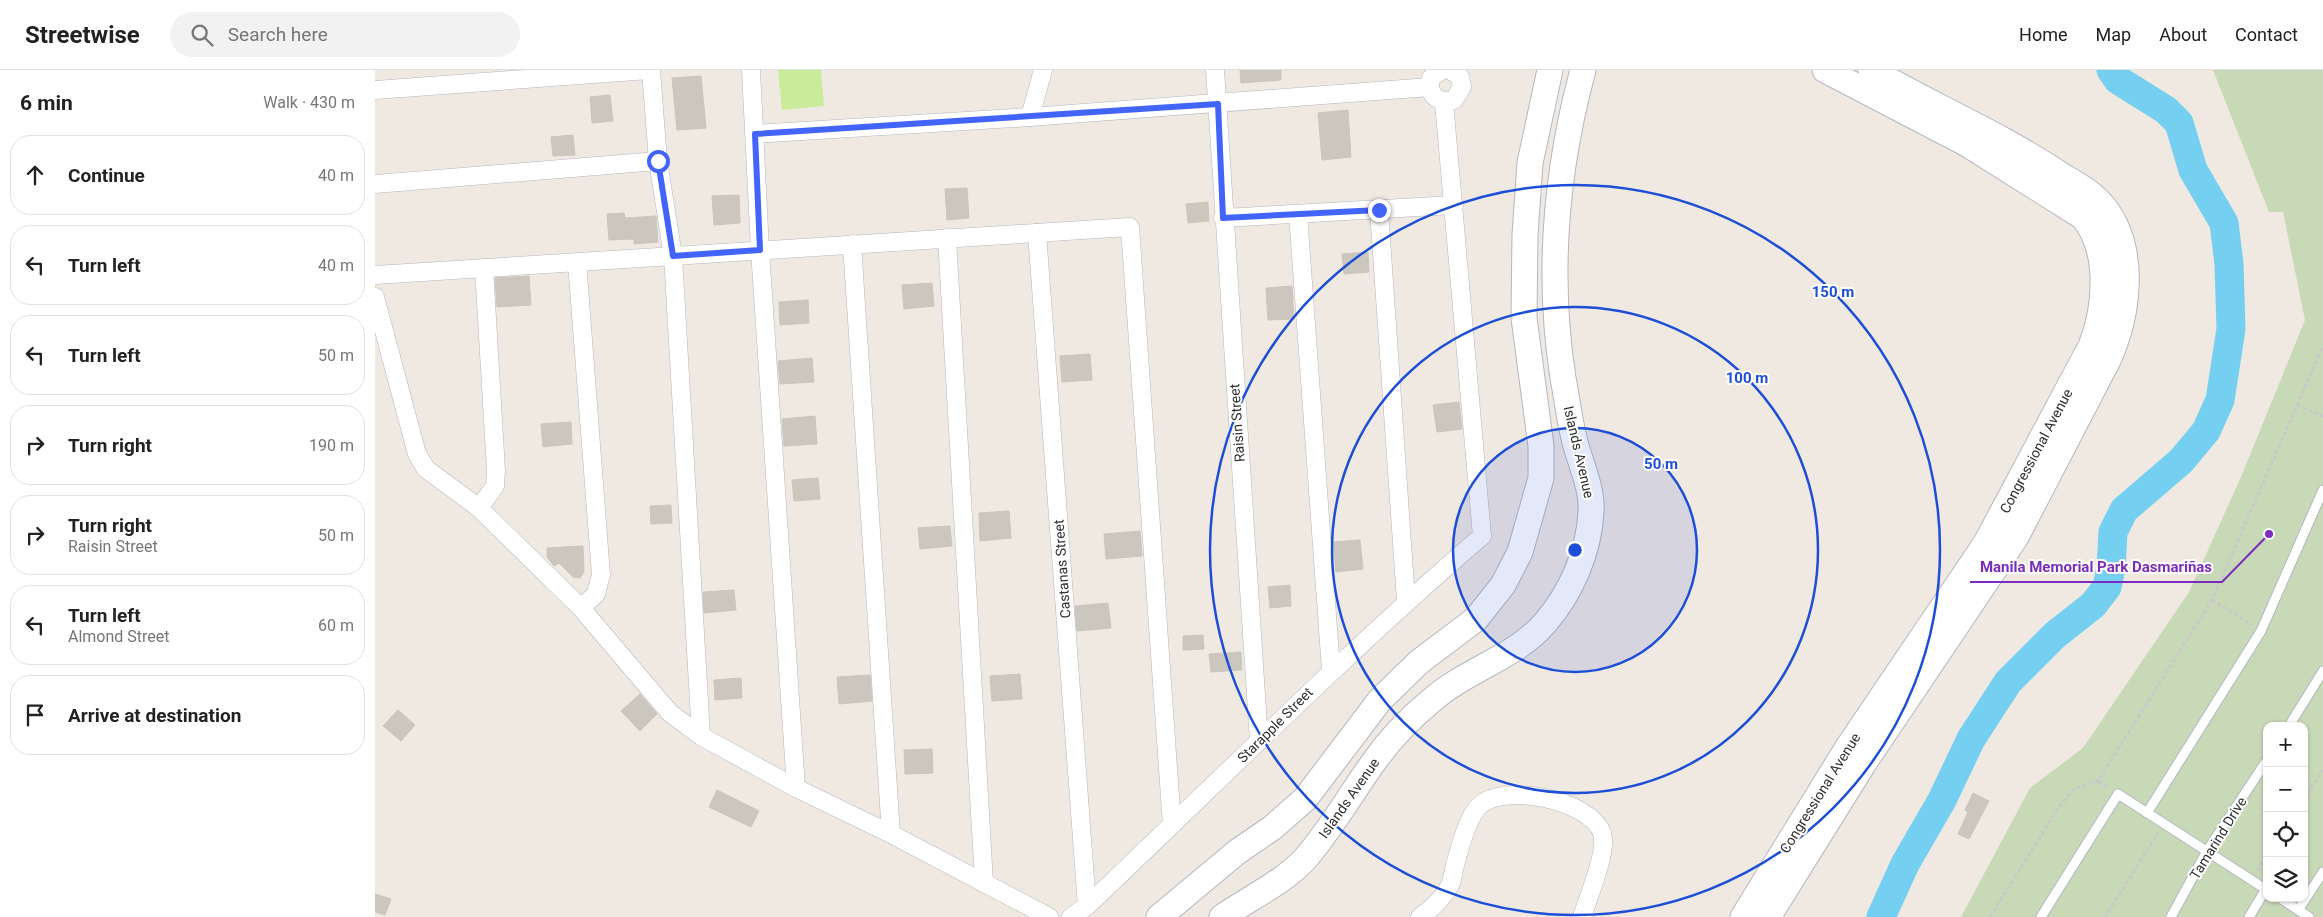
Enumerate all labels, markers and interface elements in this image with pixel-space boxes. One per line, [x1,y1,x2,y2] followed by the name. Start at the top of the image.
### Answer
[170,12,520,57] search box
[25,21,140,49] text: Streetwise
[188,21,216,49] icon: search
[228,23,328,46] text: Search here
[2019,24,2068,45] text: Home
[2096,24,2131,45] text: Map
[2159,24,2207,45] text: About
[2235,24,2298,45] text: Contact
[20,91,73,115] text: 6 min
[263,93,355,112] text: Walk · 430 m
[647,150,670,173] route start
[21,161,49,189] icon: ahead
[68,164,145,187] text: Continue
[318,166,354,185] text: 40 m
[1368,199,1391,222] route end
[21,251,49,279] icon: left
[68,254,141,277] text: Turn left
[318,256,354,275] text: 40 m
[1812,283,1854,301] text: 150 m
[21,341,49,369] icon: left
[68,344,141,367] text: Turn left
[318,346,354,365] text: 50 m
[1726,369,1768,387] text: 100 m
[1226,383,1248,463] street label: Raisin Street
[1996,386,2076,516] street label: Congressional Avenue
[1561,404,1597,500] street label: Islands Avenue
[21,431,49,459] icon: right
[68,434,152,457] text: Turn right
[309,436,354,455] text: 190 m
[1644,455,1678,473] text: 50 m
[68,514,152,537] text: Turn right
[1051,519,1073,619] street label: Castanas Street
[21,521,49,549] icon: right
[318,526,354,545] text: 50 m
[68,537,158,556] text: Raisin Street
[1566,541,1584,559] centre of rings
[1970,552,2222,582] callout: Manila Memorial Park Dasmariñas
[1980,558,2212,576] text: Manila Memorial Park Dasmariñas
[68,604,141,627] text: Turn left
[21,611,49,639] icon: left
[318,616,354,635] text: 60 m
[68,627,170,646] text: Almond Street
[1234,684,1316,766] street label: Starapple Street
[21,701,49,729] icon: arrive
[68,704,241,727] text: Arrive at destination
[2263,722,2308,902] map controls
[2263,722,2308,767] button: +
[1776,730,1864,856] street label: Congressional Avenue
[1315,755,1383,841] street label: Islands Avenue
[2263,767,2308,812] button: −
[2186,794,2250,882] street label: Tamarind Drive
[2263,812,2308,857] button: locate
[2263,857,2308,902] button: layers

